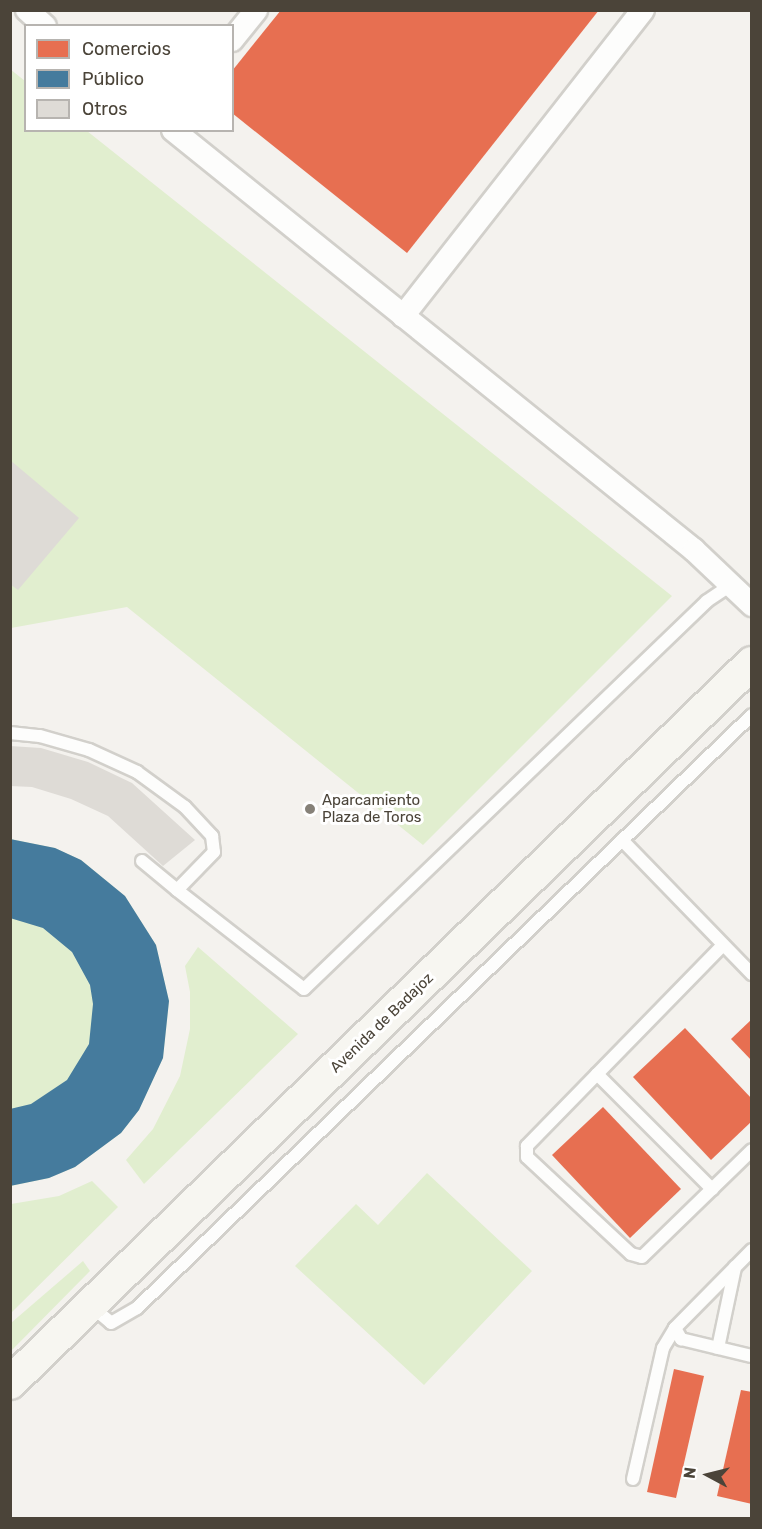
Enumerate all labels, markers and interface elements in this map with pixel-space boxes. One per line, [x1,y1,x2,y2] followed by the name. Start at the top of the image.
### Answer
[24,24,234,132] legend
[82,38,171,60] text: Comercios
[82,68,144,90] text: Público
[82,98,127,120] text: Otros
[322,791,422,826] place label: Aparcamiento Plaza de Toros
[303,802,317,816] marker: Aparcamiento Plaza de Toros
[327,969,437,1077] street label: Avenida de Badajoz
[678,1445,738,1505] north arrow
[680,1466,700,1480] text: N

